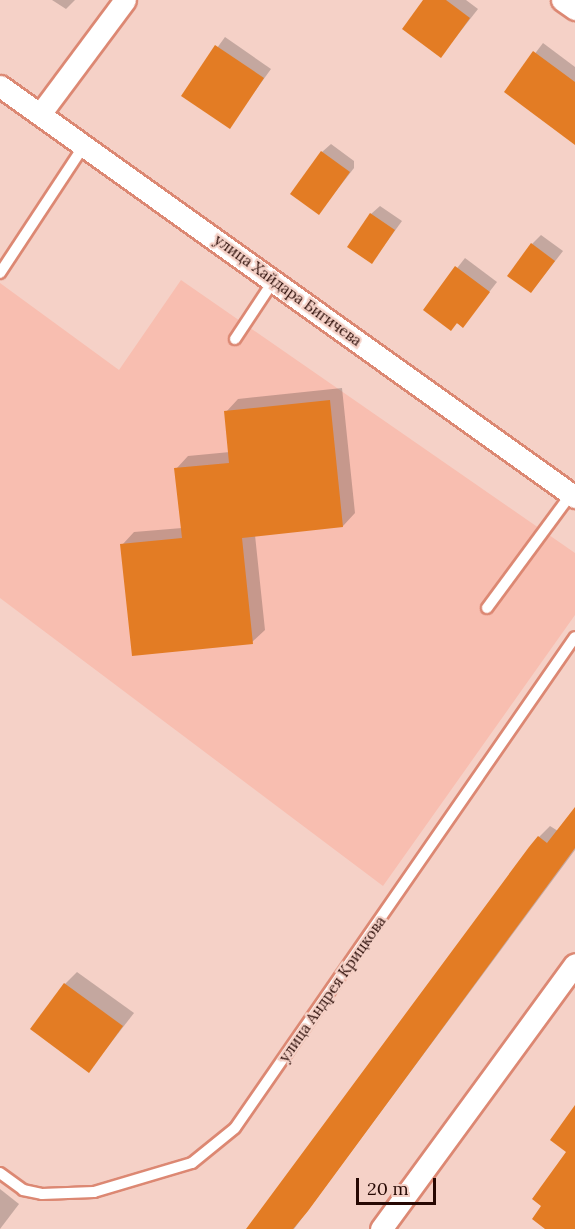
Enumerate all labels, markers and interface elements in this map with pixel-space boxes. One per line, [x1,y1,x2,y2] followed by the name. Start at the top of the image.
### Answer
[211,230,365,350] street label: улица Хайдара Бигичева
[275,913,389,1065] street label: улица Андрея Крицкова
[359,1166,438,1204] scale bar
[367,1177,409,1200] text: 20 m

